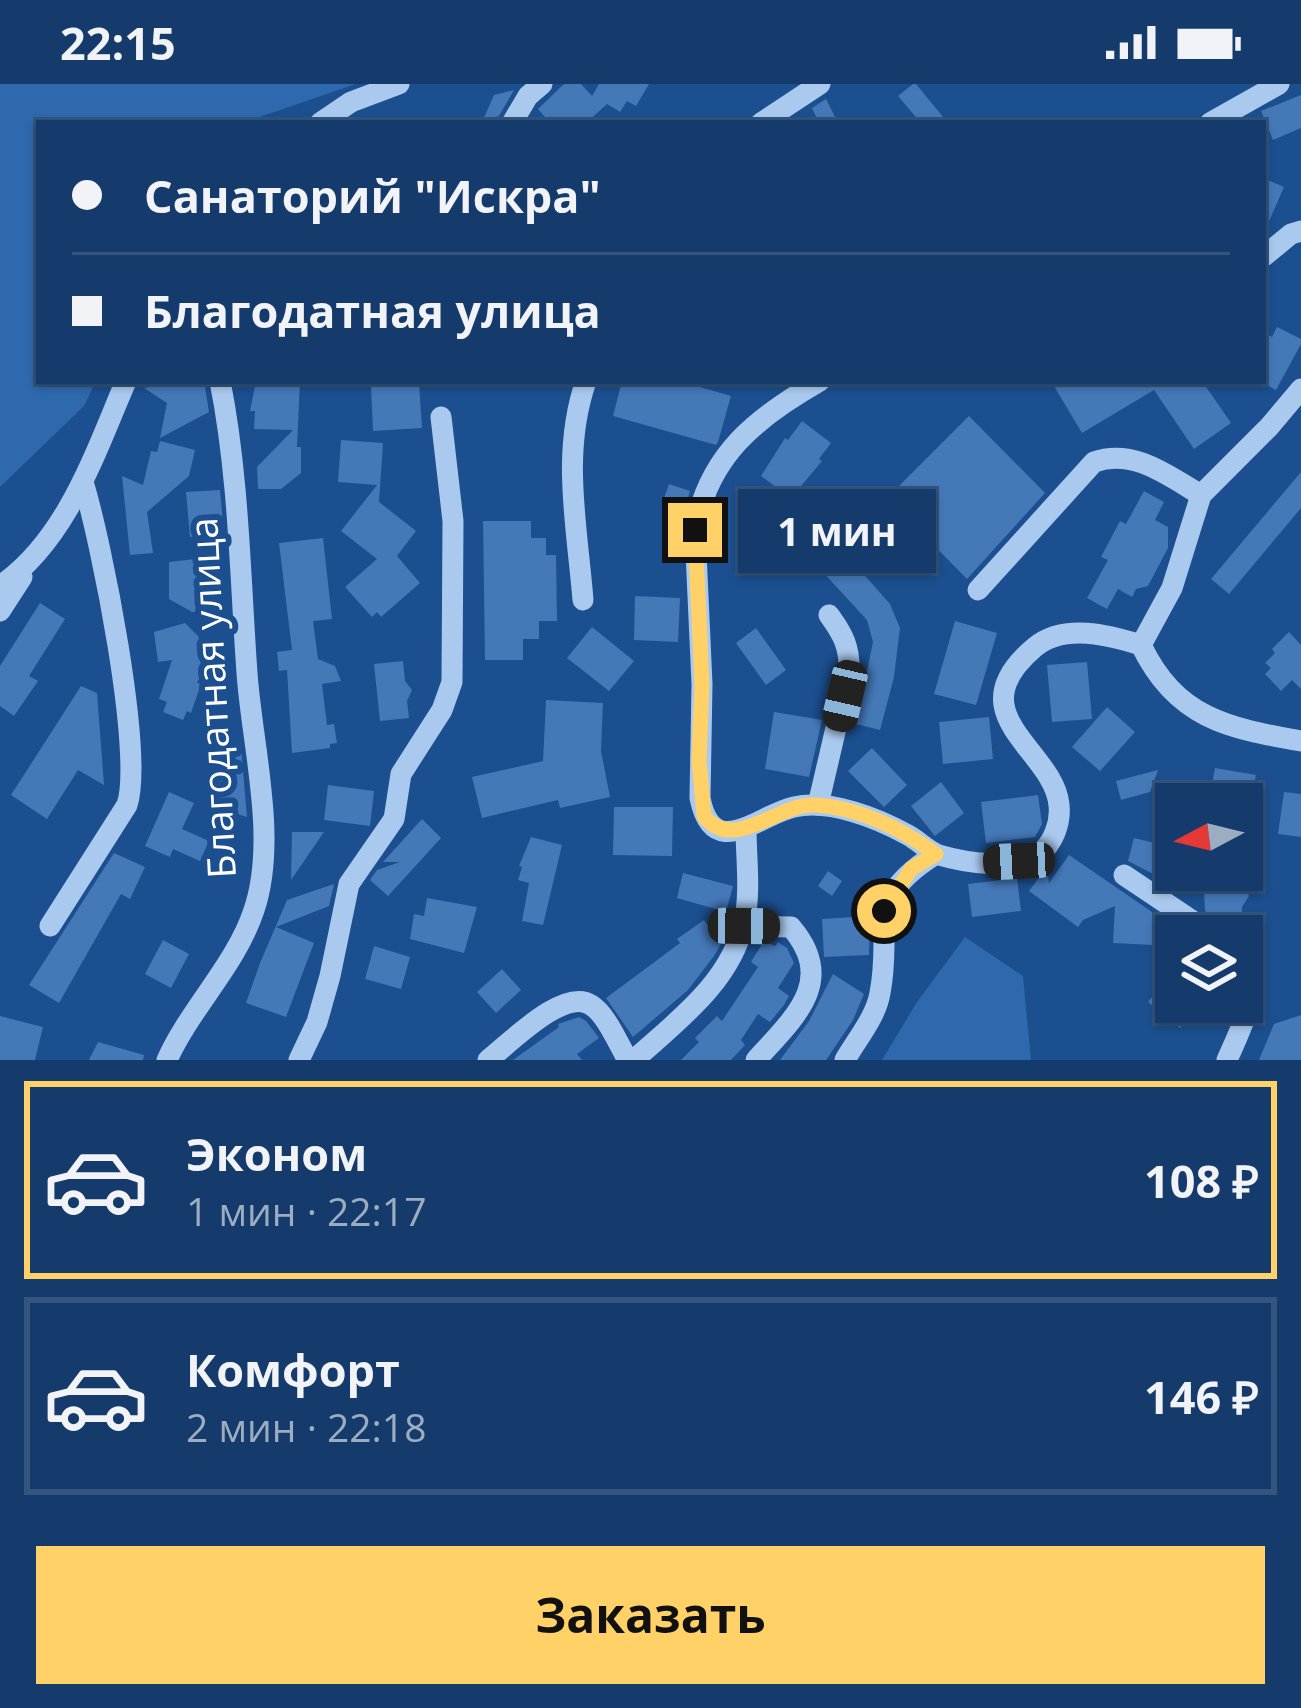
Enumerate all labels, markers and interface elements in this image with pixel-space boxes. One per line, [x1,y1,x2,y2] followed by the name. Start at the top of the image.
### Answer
[60,12,176,73] text: 22:15
[144,165,601,226] text: Санаторий "Искра"
[144,280,601,341] text: Благодатная улица
[737,488,935,572] callout: 1 мин
[668,503,722,557] route end
[777,504,897,557] text: 1 мин
[175,516,247,880] street label: Благодатная улица
[819,657,871,735] car
[1155,783,1263,891] north arrow
[1155,783,1263,1023] map controls
[982,841,1056,881] car
[857,884,911,938] route start
[708,907,780,945] car
[1155,915,1263,1023] button: layers
[186,1123,367,1184] text: Эконом
[42,1126,150,1234] icon: car
[1144,1150,1259,1211] text: 108 ₽
[186,1184,426,1237] text: 1 мин · 22:17
[186,1339,400,1400] text: Комфорт
[42,1342,150,1450] icon: car
[1144,1366,1259,1427] text: 146 ₽
[186,1400,426,1453] text: 2 мин · 22:18
[36,1546,1265,1684] button: Заказать

